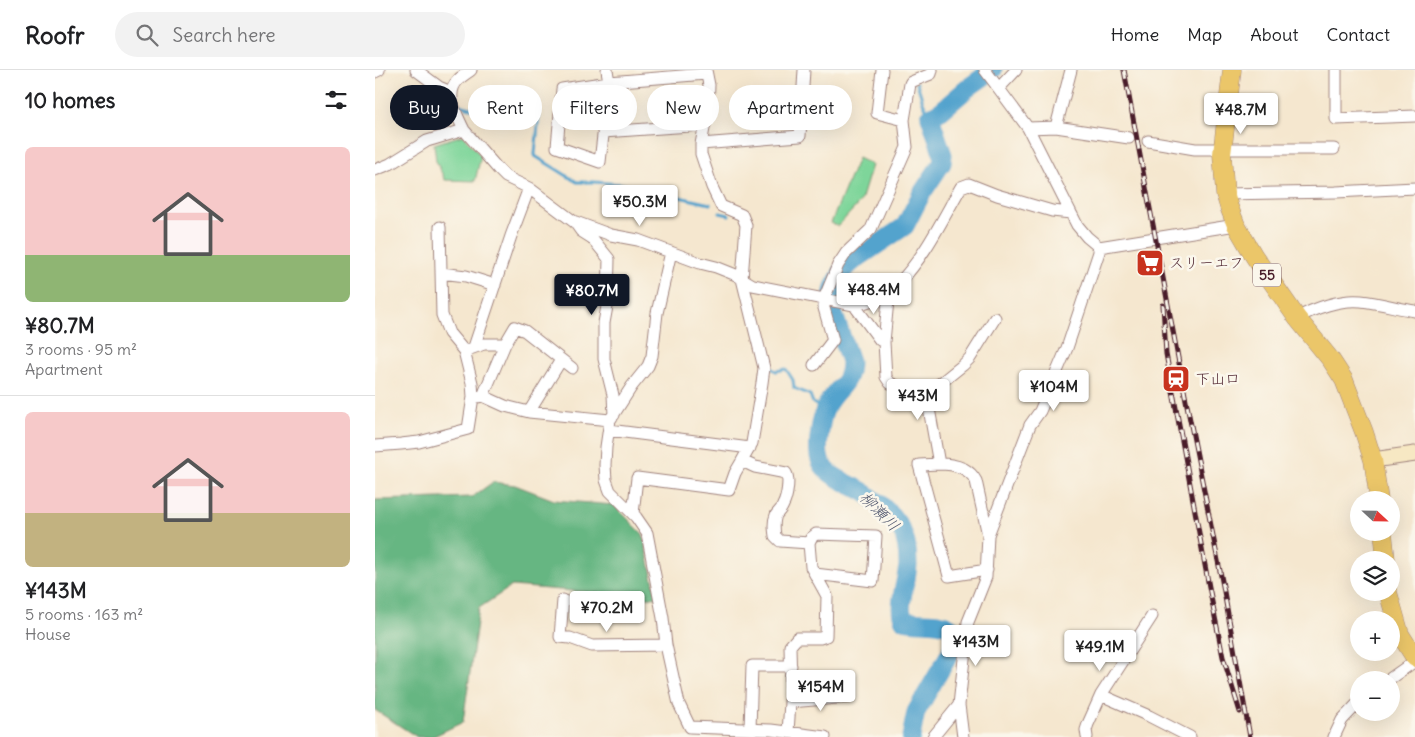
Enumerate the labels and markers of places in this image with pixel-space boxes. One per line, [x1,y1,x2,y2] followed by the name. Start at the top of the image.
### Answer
[1200,92,1282,135] pin: ¥48.7M
[599,184,681,227] pin: ¥50.3M
[1135,248,1165,278] supermarket icon: スリーエフ
[1169,253,1244,272] place label: スリーエフ
[833,272,915,315] pin: ¥48.4M
[551,274,633,316] pin: ¥80.7M
[1161,364,1191,394] station icon: 下山口
[1195,369,1240,388] place label: 下山口
[1019,370,1089,412] pin: ¥104M
[888,378,948,421] pin: ¥43M
[566,590,648,633] pin: ¥70.2M
[941,624,1011,667] pin: ¥143M
[1059,630,1141,672] pin: ¥49.1M
[786,670,856,712] pin: ¥154M

